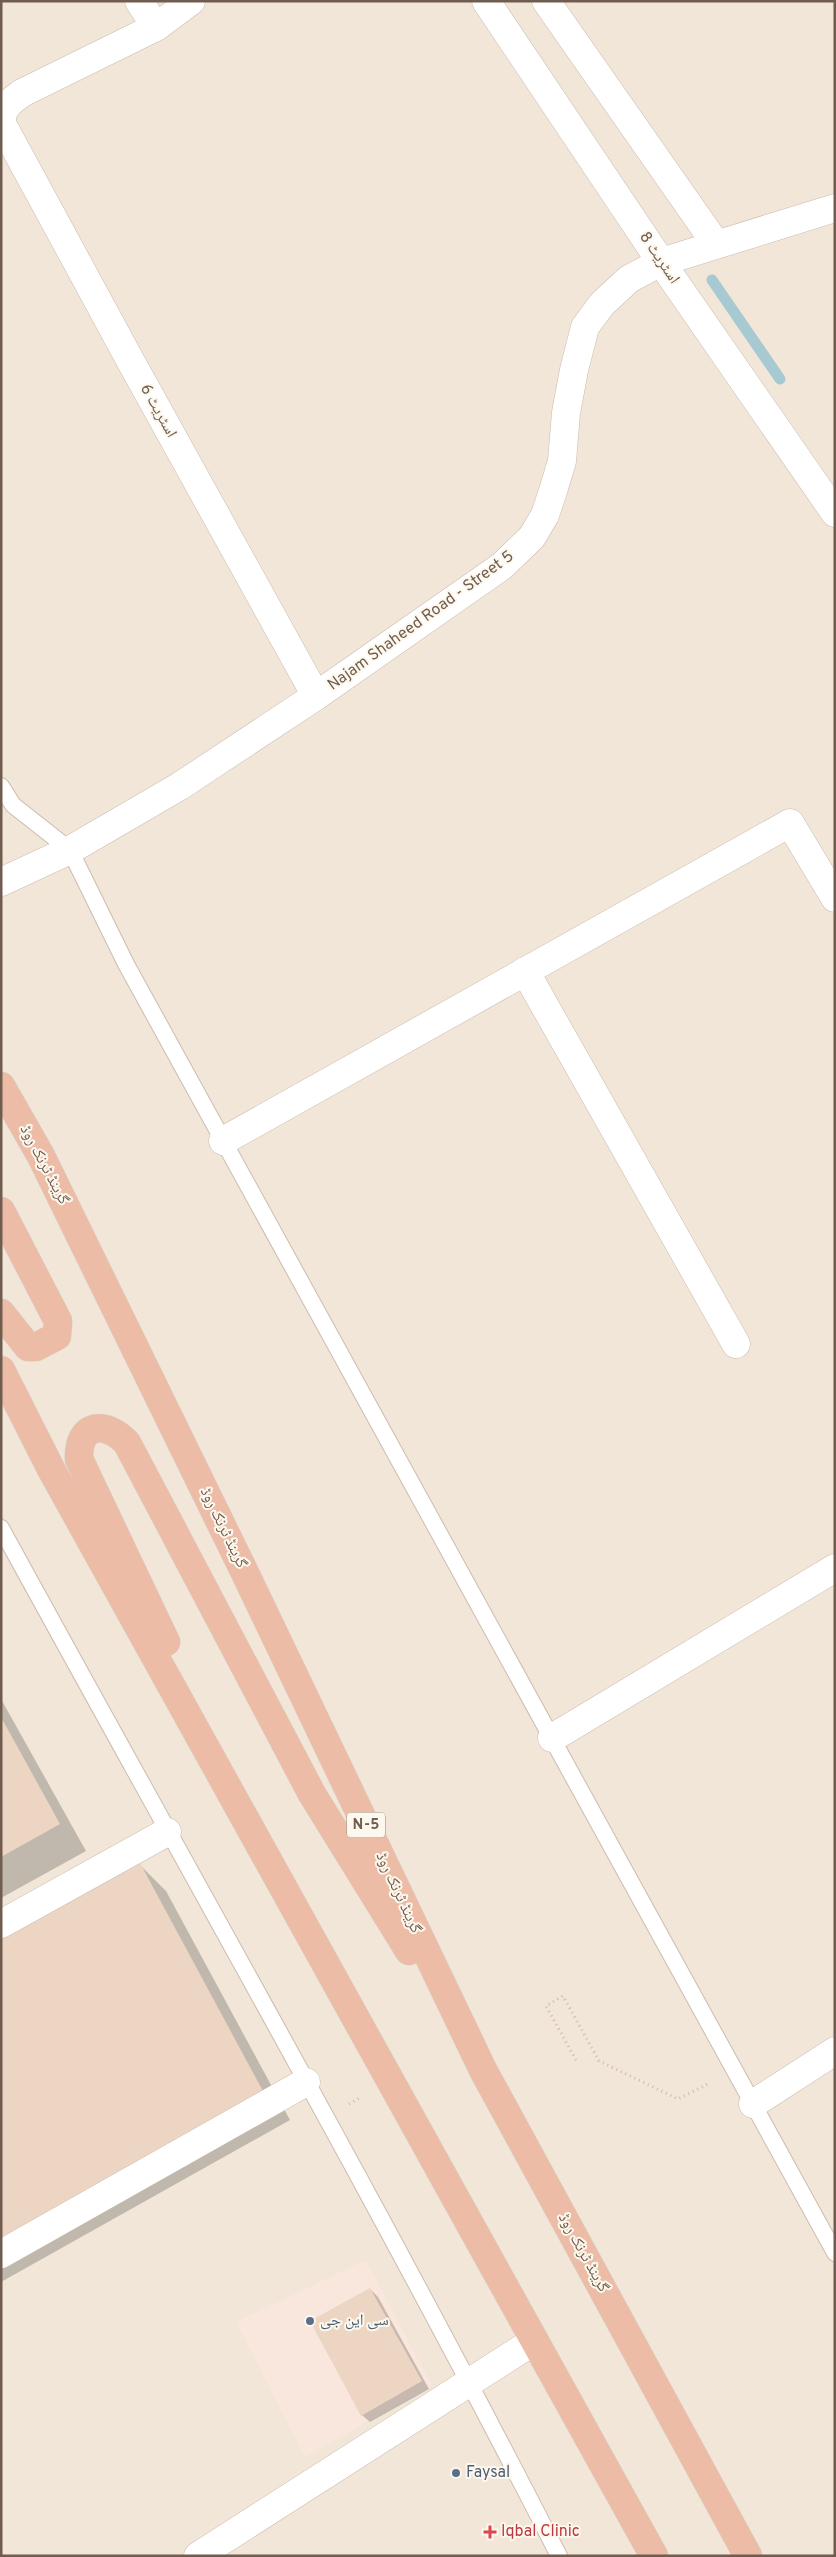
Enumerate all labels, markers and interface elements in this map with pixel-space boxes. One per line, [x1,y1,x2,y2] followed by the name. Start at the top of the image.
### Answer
[634,228,684,288] street label: اسٹریٹ 8
[135,381,181,441] street label: اسٹریٹ 6
[324,547,518,695] street label: Najam Shaheed Road - Street 5
[15,1122,74,1209] street label: گرینڈ ٹرنک روڈ
[195,1484,251,1572] street label: گرینڈ ٹرنک روڈ
[347,1812,385,1838] road number: N-5
[370,1849,426,1937] street label: گرینڈ ٹرنک روڈ
[553,2210,613,2296] street label: گرینڈ ٹرنک روڈ
[320,2311,389,2331] place label: سی این جی
[304,2315,316,2327] marker: سی این جی
[466,2463,510,2483] place label: Faysal
[450,2467,462,2479] marker: Faysal
[501,2522,580,2542] place label: Iqbal Clinic
[483,2525,497,2539] marker: Iqbal Clinic

